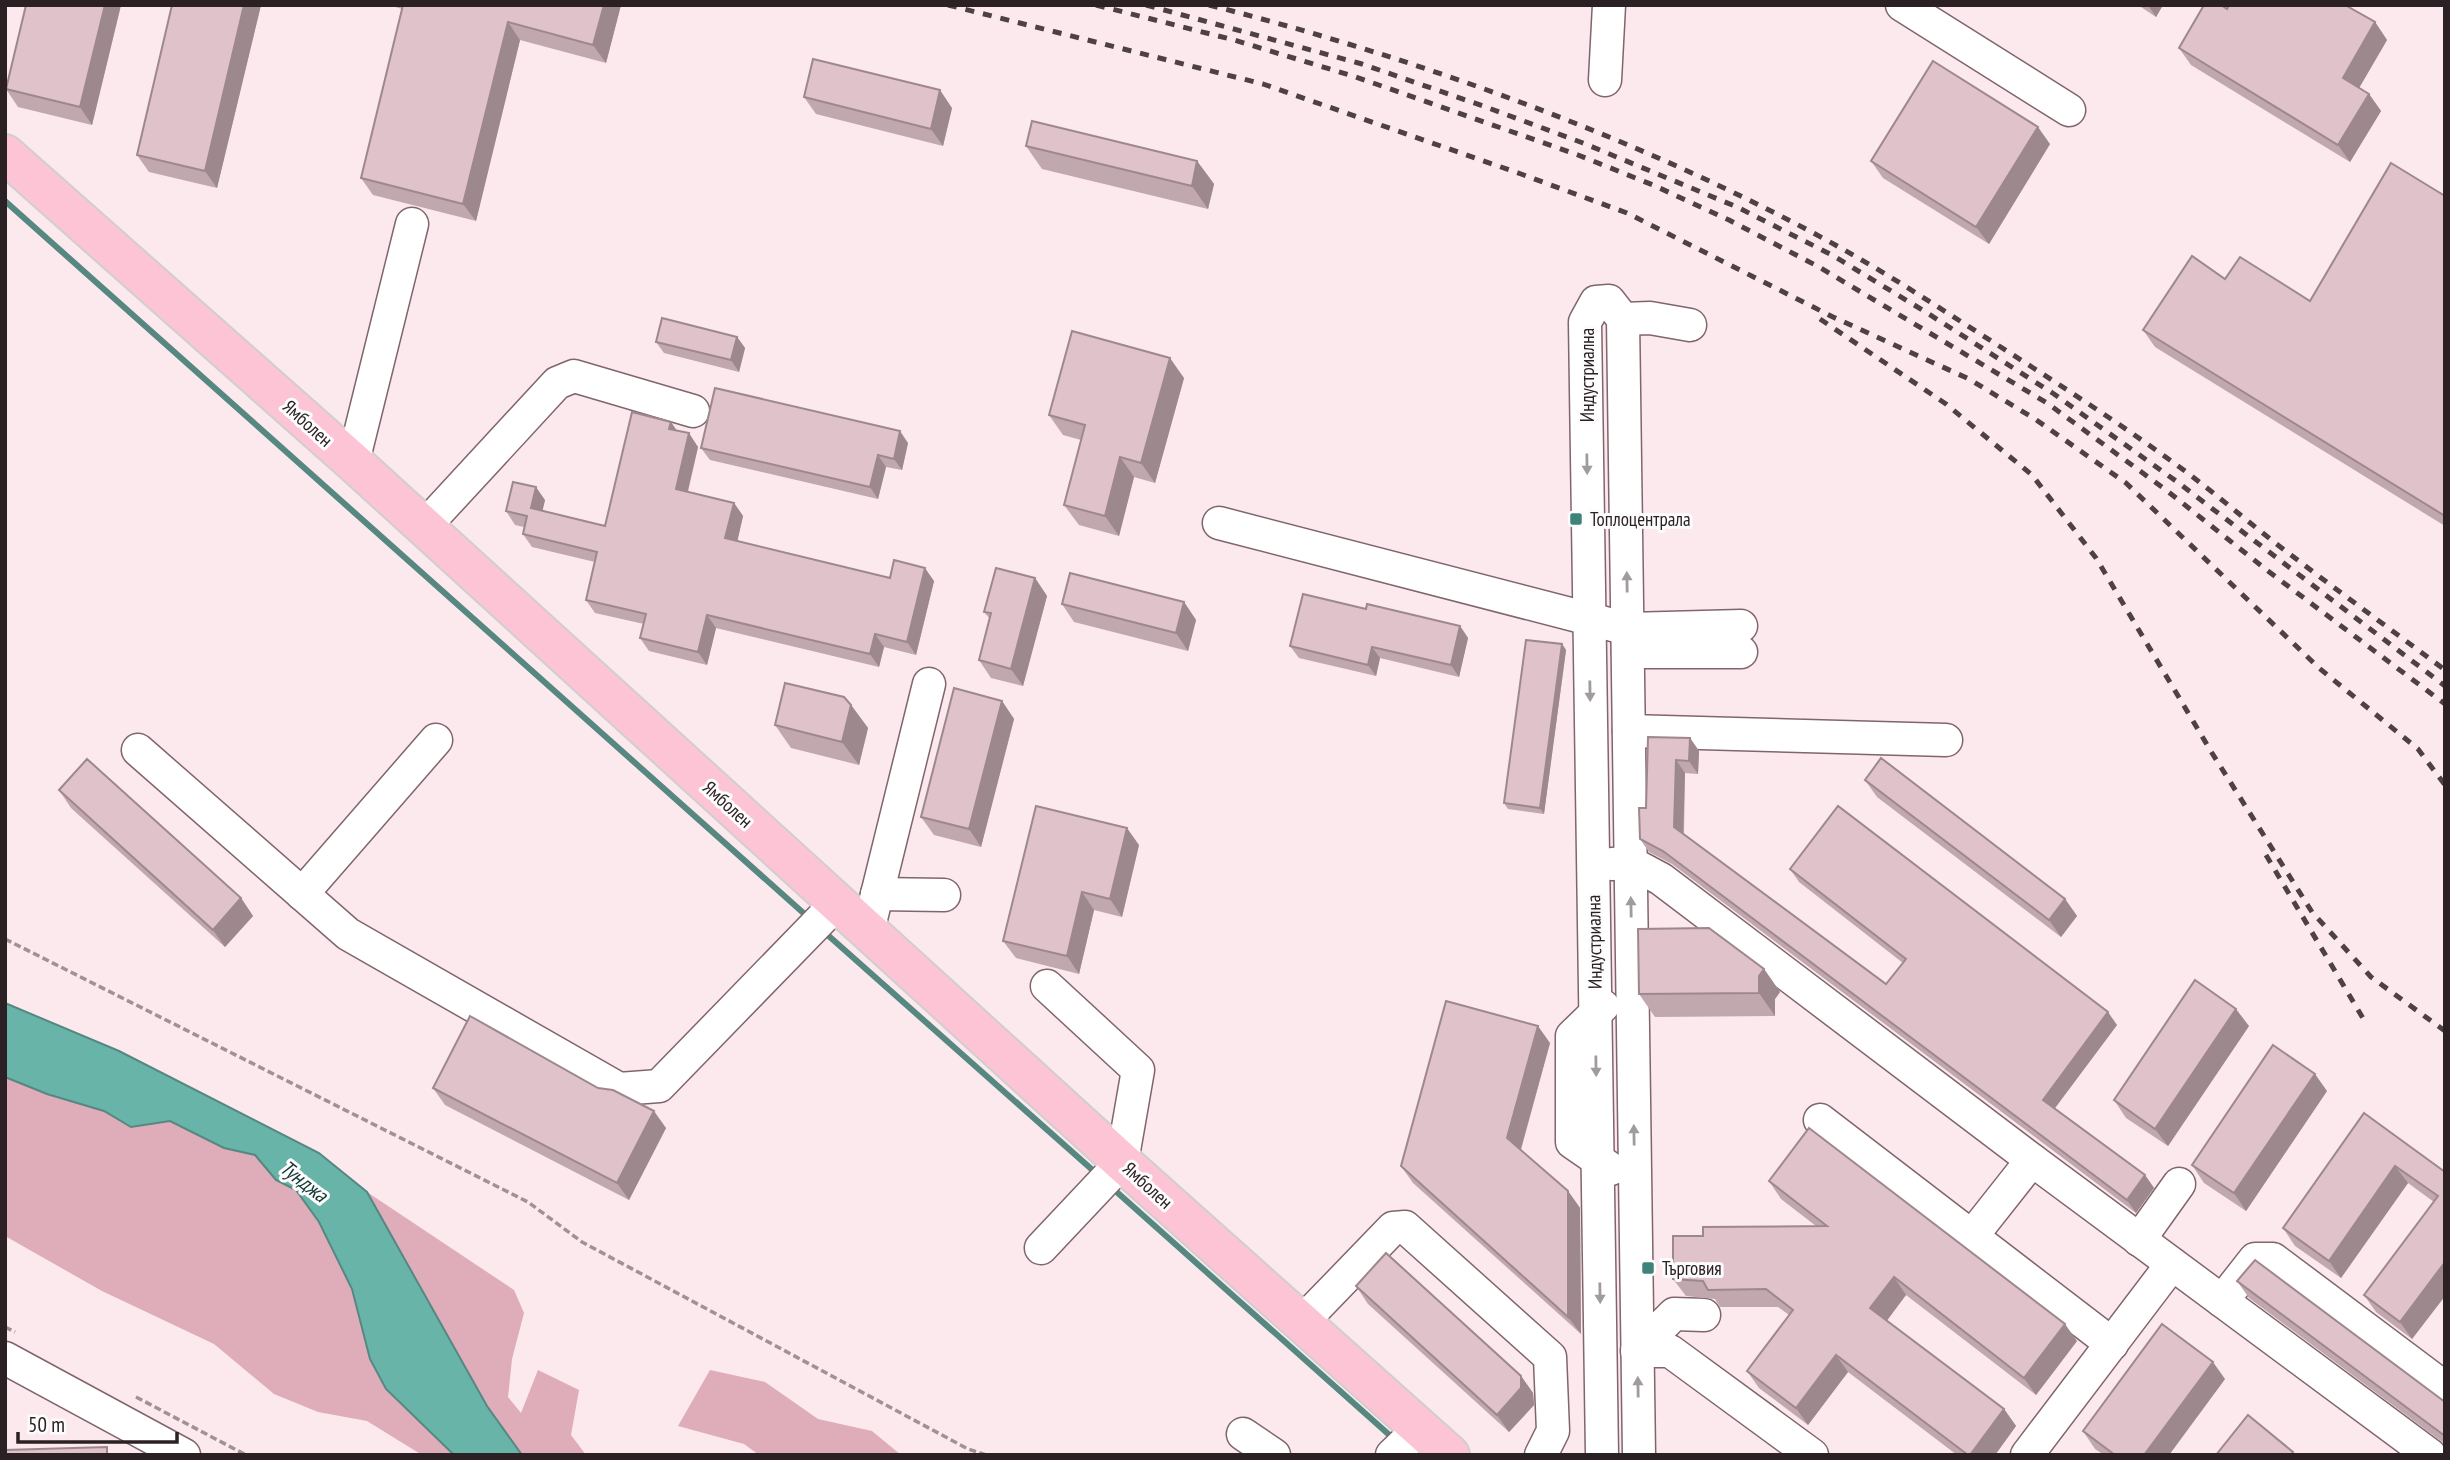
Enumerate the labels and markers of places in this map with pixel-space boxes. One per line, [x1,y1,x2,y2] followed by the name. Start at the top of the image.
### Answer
[1590,507,1691,531] place label: Топлоцентрала
[1568,511,1584,527] marker: Топлоцентрала
[1662,1256,1722,1280] place label: Търговия
[1640,1260,1656,1276] marker: Търговия

